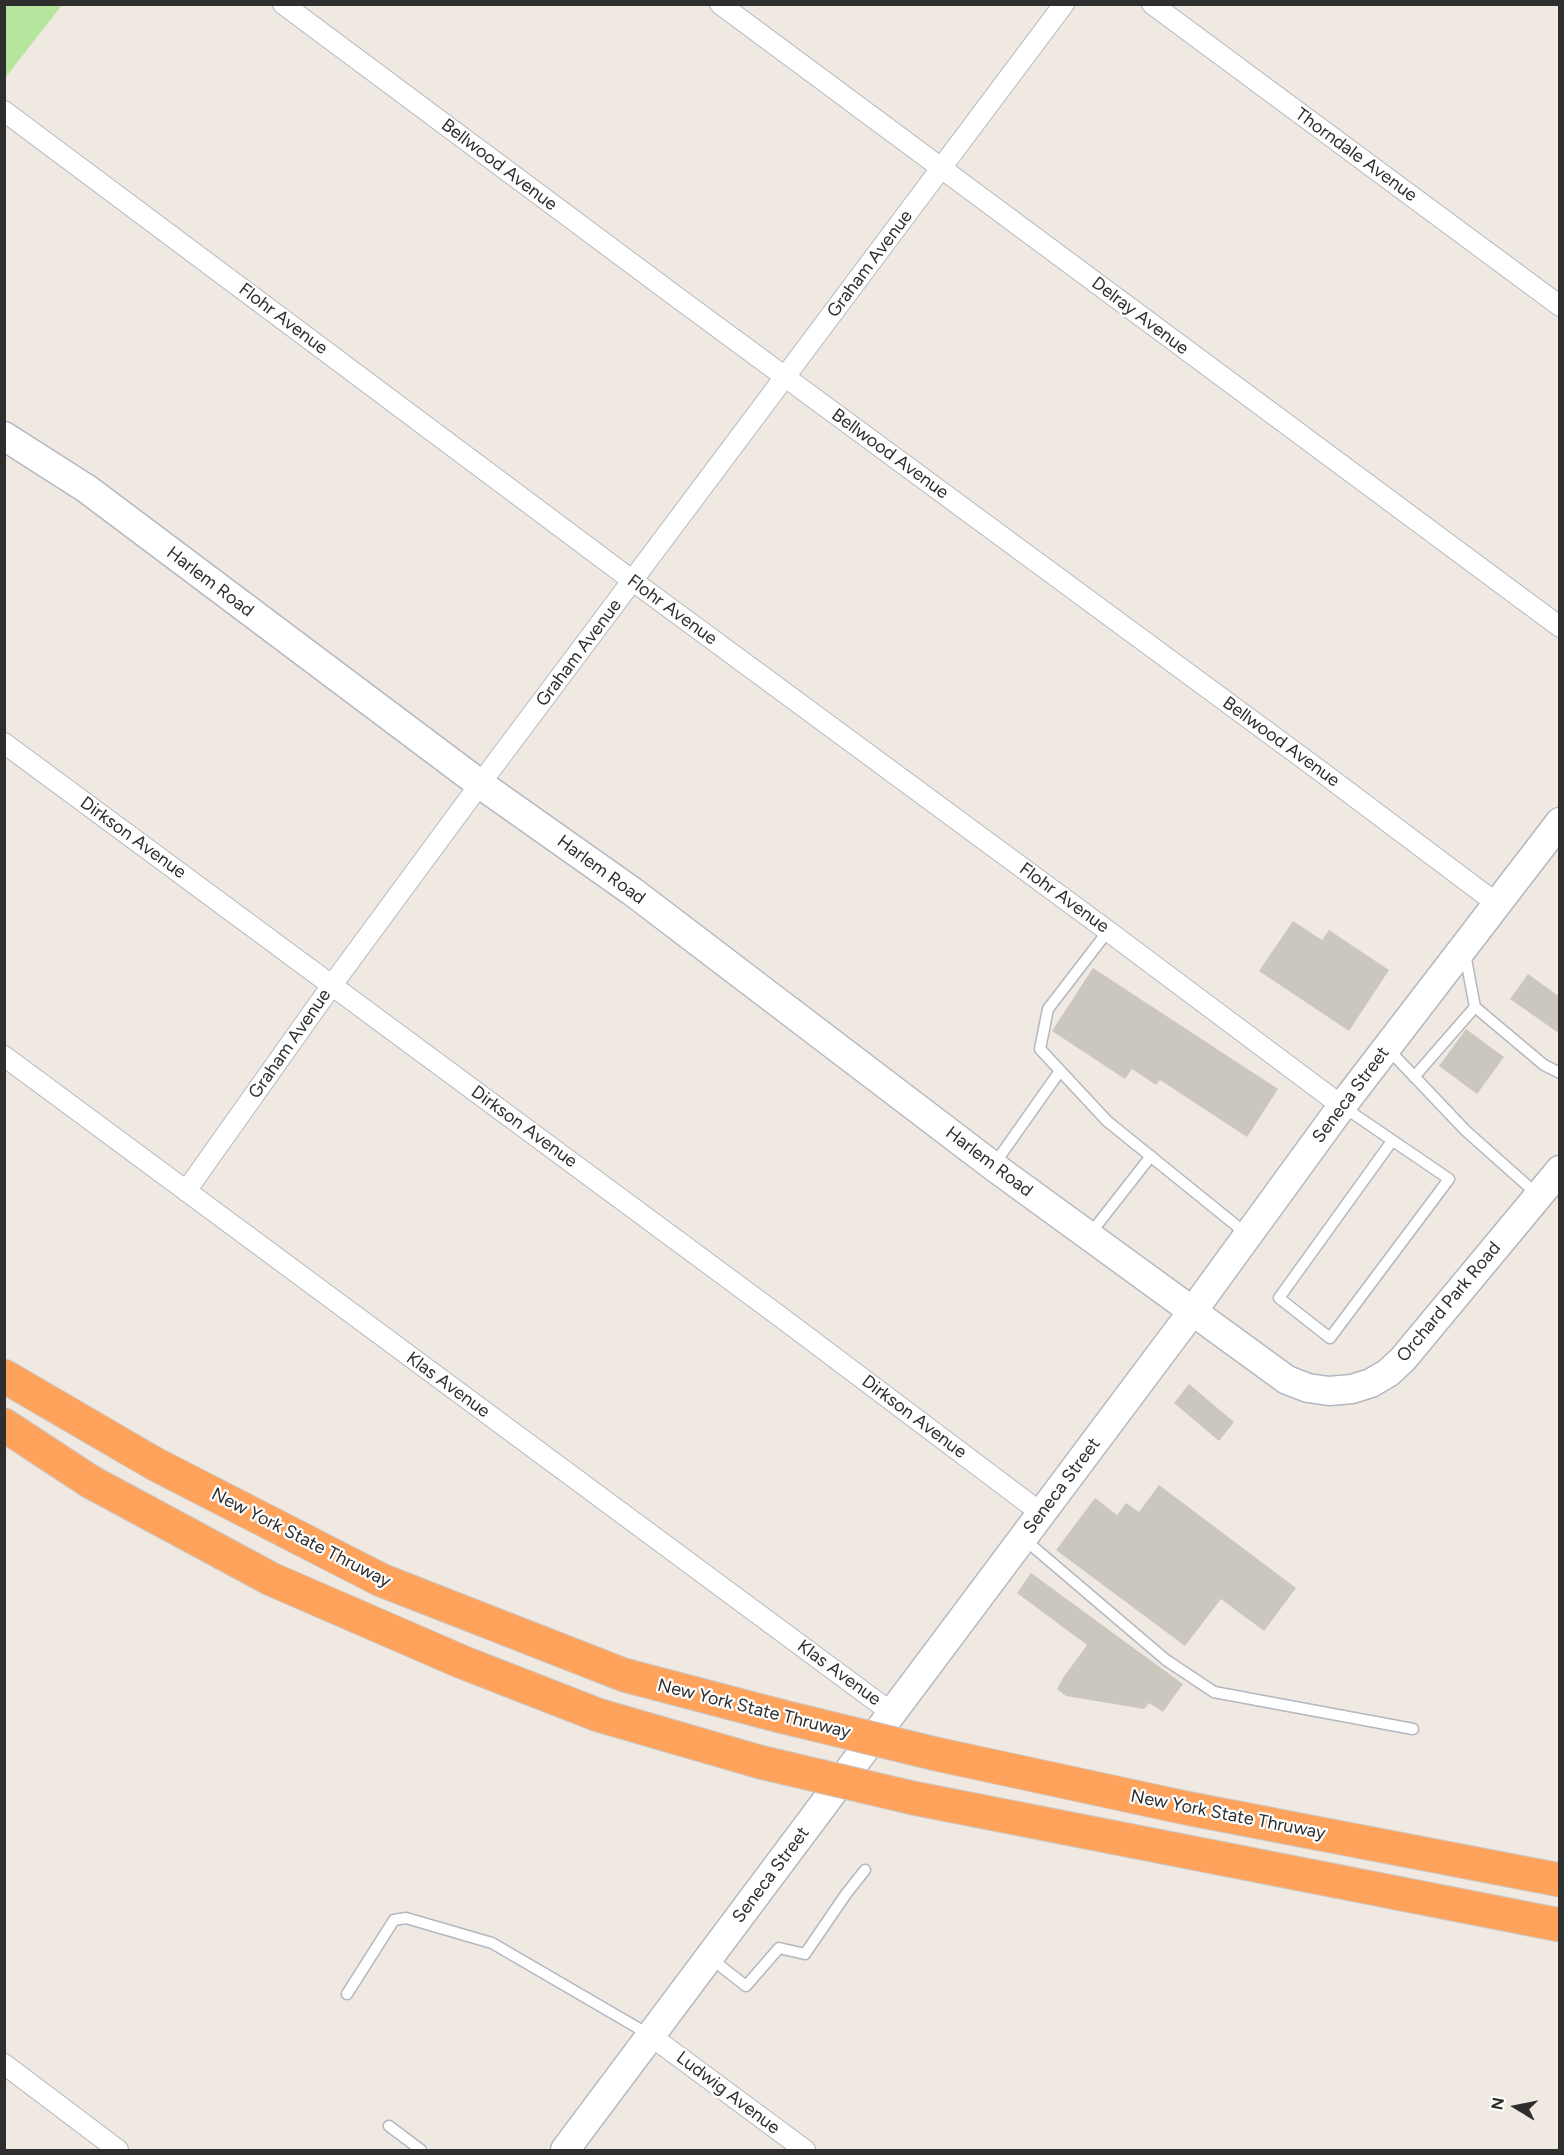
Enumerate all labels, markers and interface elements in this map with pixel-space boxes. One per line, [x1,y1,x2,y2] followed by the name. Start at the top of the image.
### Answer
[1291,104,1421,206] street label: Thorndale Avenue
[437,114,561,216] street label: Bellwood Avenue
[823,206,917,322] street label: Graham Avenue
[1087,272,1193,360] street label: Delray Avenue
[234,279,332,359] street label: Flohr Avenue
[827,404,953,504] street label: Bellwood Avenue
[162,542,258,622] street label: Harlem Road
[623,570,721,650] street label: Flohr Avenue
[532,595,626,711] street label: Graham Avenue
[1218,692,1344,792] street label: Bellwood Avenue
[76,792,190,884] street label: Dirkson Avenue
[553,831,649,909] street label: Harlem Road
[1015,858,1113,938] street label: Flohr Avenue
[244,985,336,1103] street label: Graham Avenue
[1308,1043,1394,1147] street label: Seneca Street
[467,1081,581,1173] street label: Dirkson Avenue
[941,1122,1037,1202] street label: Harlem Road
[1392,1238,1506,1366] street label: Orchard Park Road
[402,1348,494,1422] street label: Klas Avenue
[857,1371,971,1463] street label: Dirkson Avenue
[1019,1434,1105,1538] street label: Seneca Street
[208,1483,394,1593] street label: New York State Thruway
[793,1636,885,1710] street label: Klas Avenue
[655,1675,853,1743] street label: New York State Thruway
[1129,1785,1327,1845] street label: New York State Thruway
[728,1823,814,1927] street label: Seneca Street
[672,2047,784,2139] street label: Ludwig Avenue
[1486,2077,1546,2137] north arrow
[1487,2096,1508,2112] text: N

